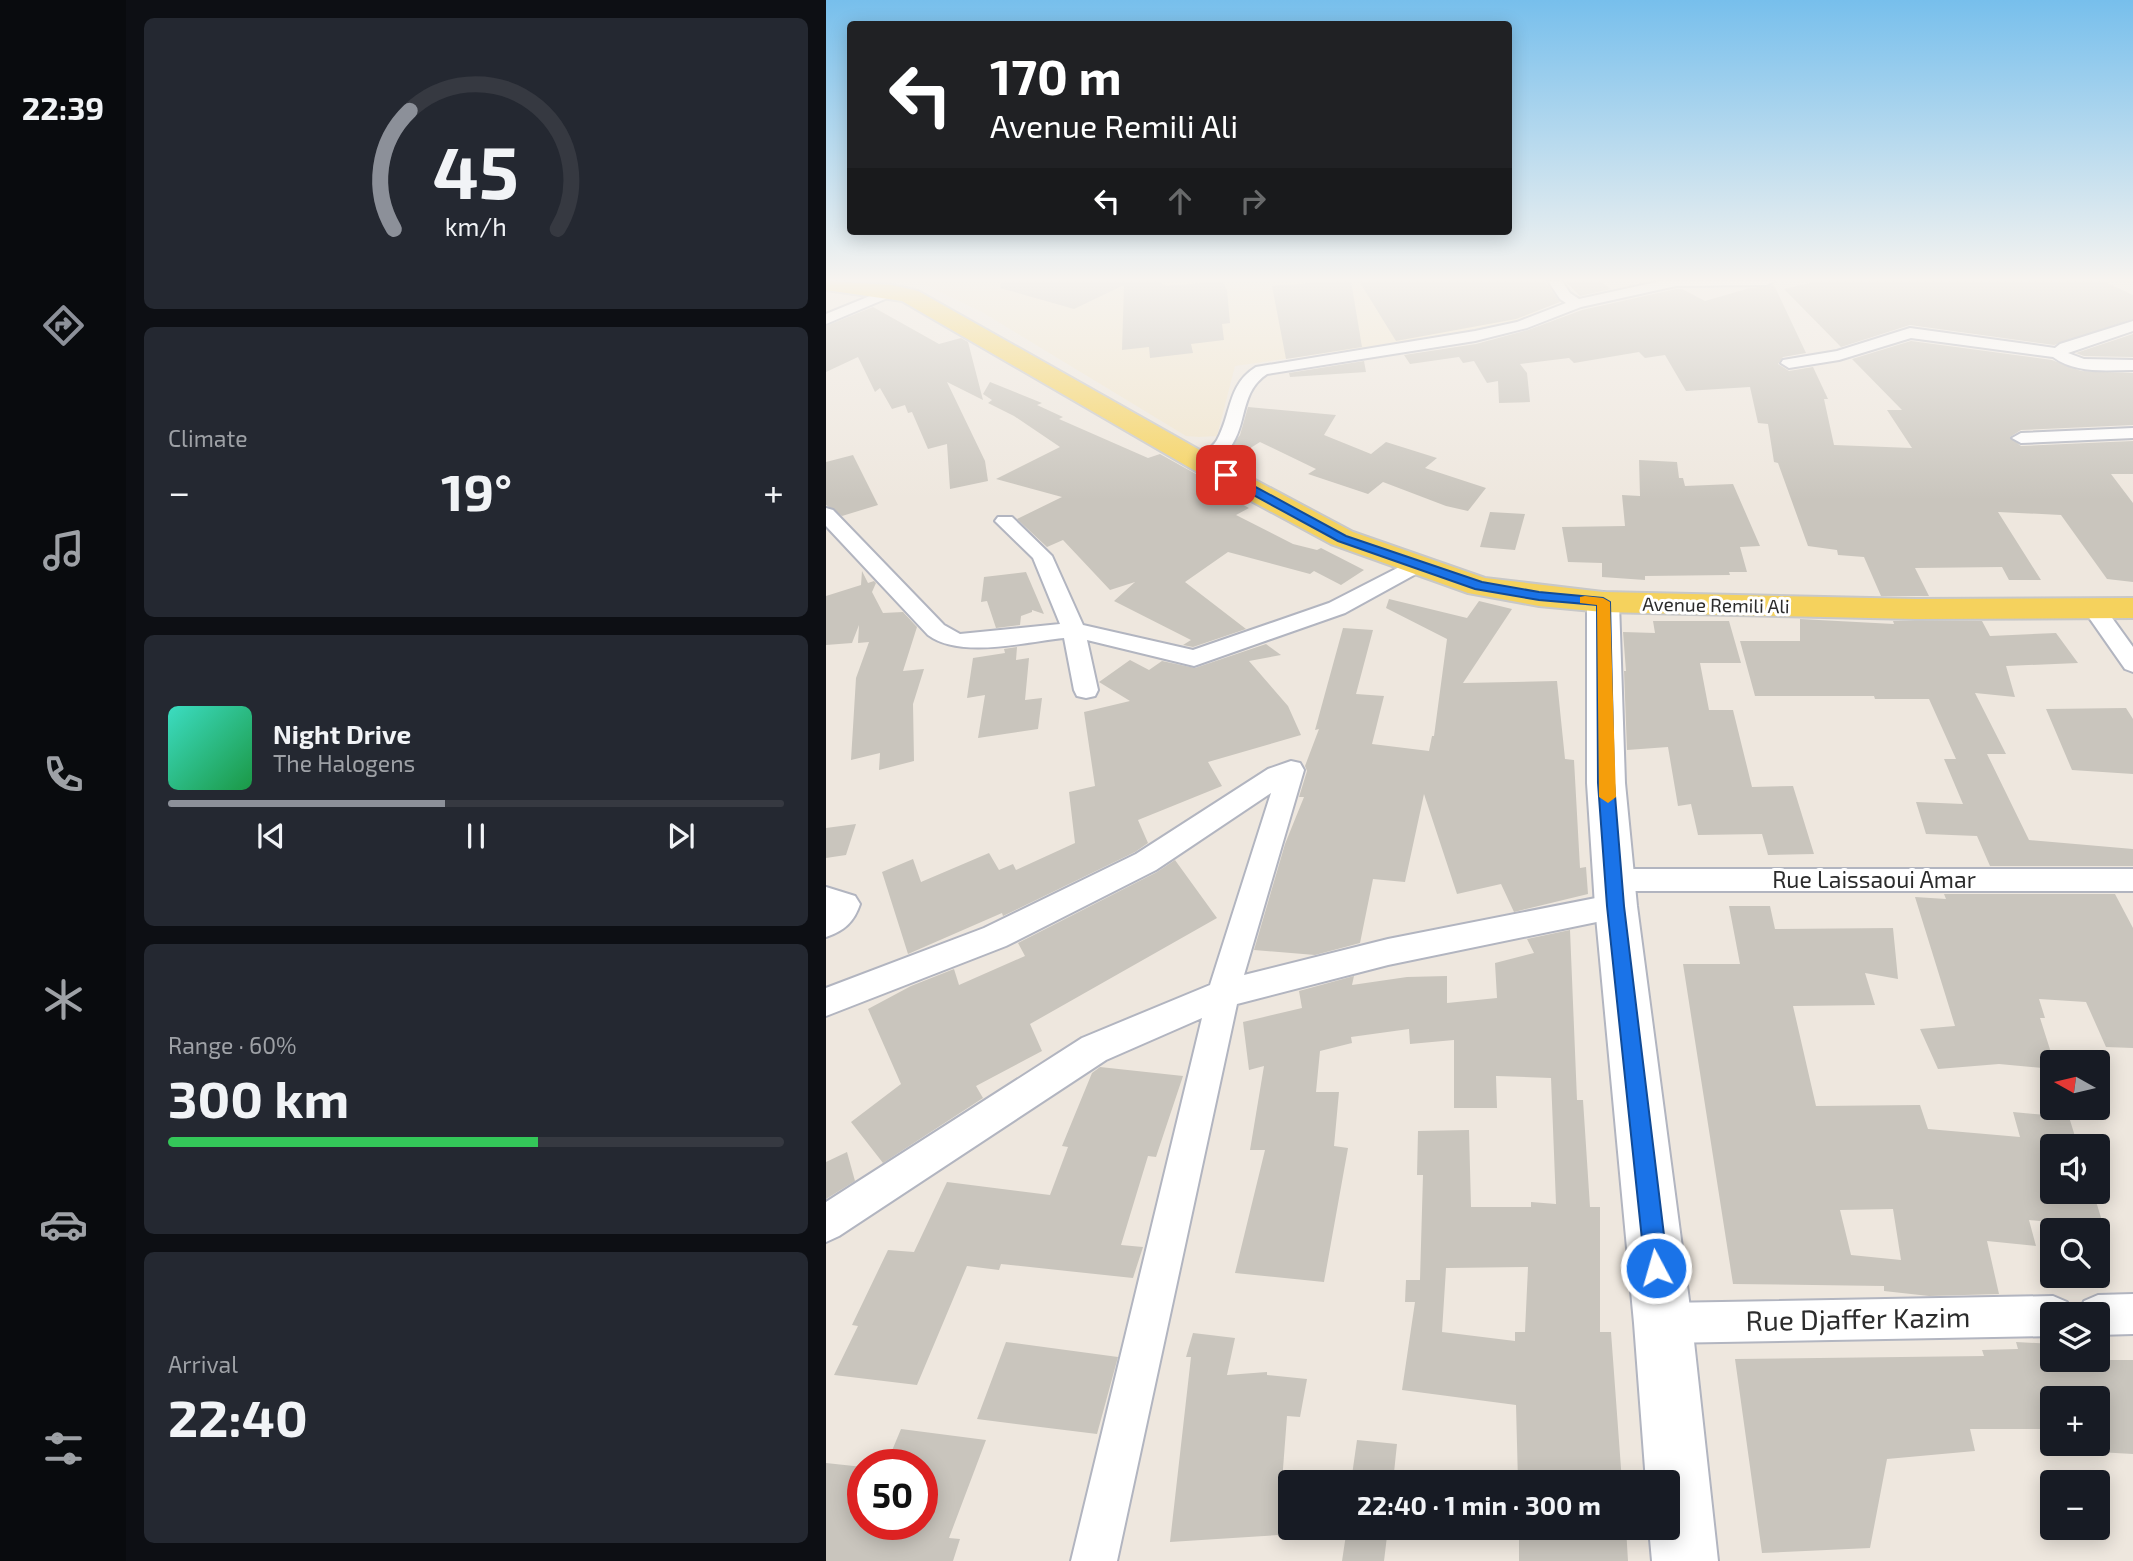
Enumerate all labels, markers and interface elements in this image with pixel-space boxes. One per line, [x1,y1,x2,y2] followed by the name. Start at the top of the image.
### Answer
[990,46,1122,105] text: 170 m
[875,49,966,140] icon: left
[22,88,104,126] text: 22:39
[990,106,1238,144] text: Avenue Remili Ali
[433,127,519,215] text: 45
[1088,182,1126,220] icon: left
[1161,182,1199,220] icon: ahead
[1234,182,1272,220] icon: right
[445,211,507,241] text: km/h
[39,301,88,350] icon: directions
[168,424,248,452] text: Climate
[1196,445,1256,505] pin
[1207,456,1245,494] icon: arrive
[441,459,512,521] text: 19°
[168,468,190,514] text: −
[763,468,784,514] text: +
[39,526,88,575] icon: music
[1642,592,1790,617] street label: Avenue Remili Ali
[273,718,411,749] text: Night Drive
[273,749,415,777] text: The Halogens
[39,750,88,799] icon: phone
[252,817,290,855] icon: previous
[457,817,495,855] icon: pause
[662,817,700,855] icon: next
[1772,865,1976,893] street label: Rue Laissaoui Amar
[39,975,88,1024] icon: climate
[168,1031,297,1059] text: Range · 60%
[2040,1050,2110,1120] north arrow
[2040,1050,2110,1540] map controls
[168,1066,349,1128] text: 300 km
[2040,1134,2110,1204] button: sound
[39,1200,88,1249] icon: car
[2040,1218,2110,1288] button: search
[1619,1231,1693,1305] position arrow
[1745,1299,1971,1337] street label: Rue Djaffer Kazim
[2040,1302,2110,1372] button: layers
[168,1350,238,1378] text: Arrival
[168,1385,308,1447] text: 22:40
[2040,1386,2110,1456] button: +
[39,1424,88,1473] icon: filters
[847,1449,938,1540] speed limit sign: 50
[2040,1470,2110,1540] button: −
[1357,1489,1601,1520] text: 22:40 · 1 min · 300 m

